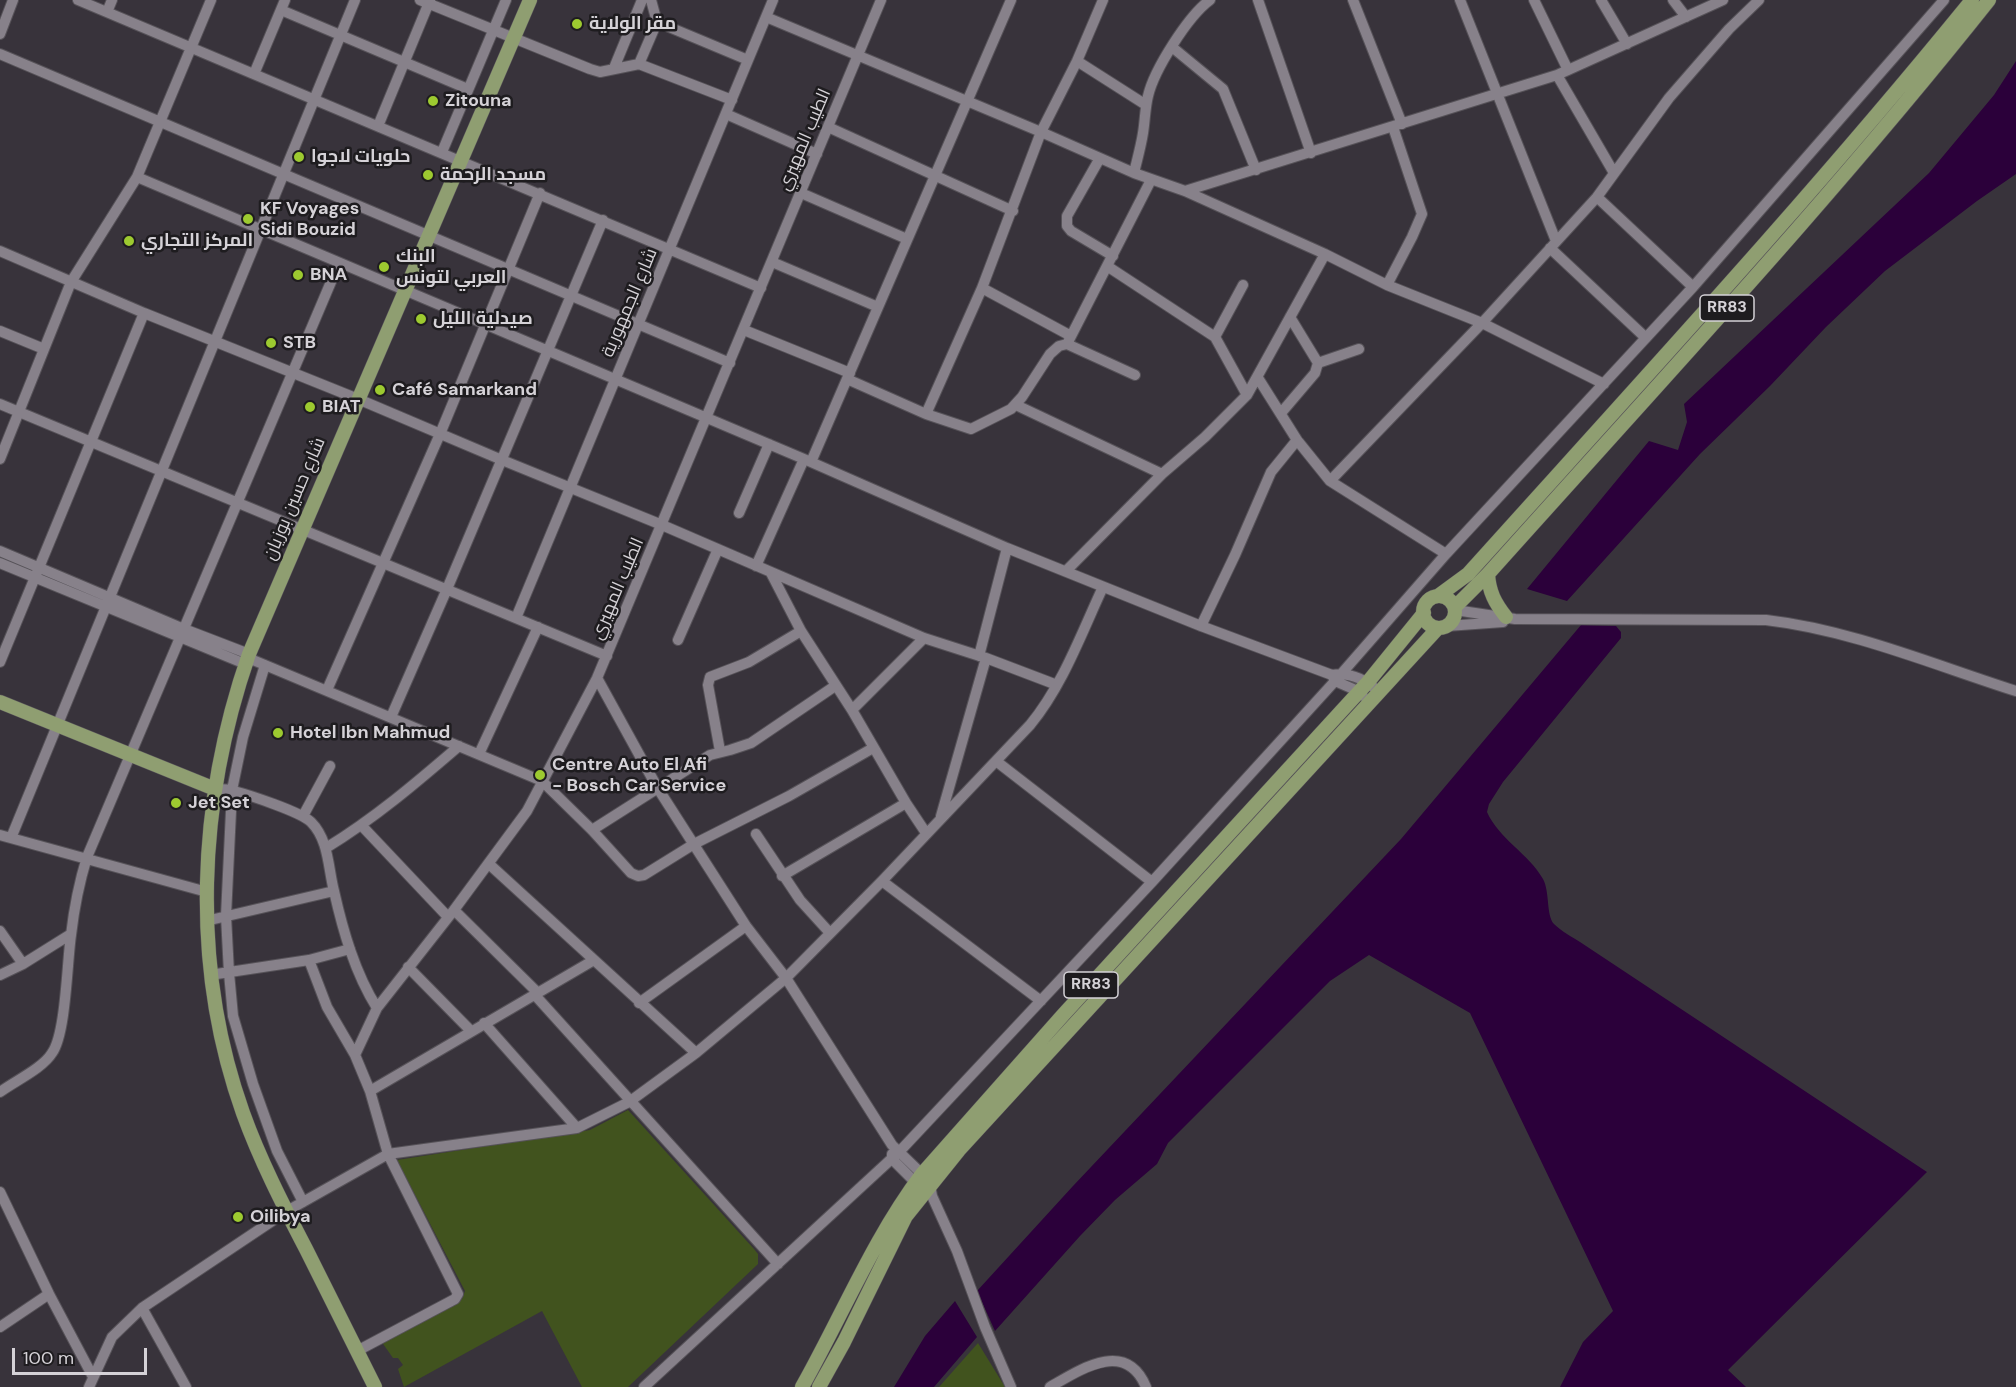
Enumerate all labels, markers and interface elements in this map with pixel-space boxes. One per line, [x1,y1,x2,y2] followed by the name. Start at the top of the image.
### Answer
[589,13,676,35] place label: مقر الولاية
[570,17,584,31] marker: مقر الولاية
[774,86,836,194] street label: الطيب المهيري
[445,90,512,112] place label: Zitouna
[426,94,440,108] marker: Zitouna
[311,146,410,168] place label: حلويات لاجوا
[292,150,306,164] marker: حلويات لاجوا
[440,164,546,186] place label: مسجد الرحمة
[421,168,435,182] marker: مسجد الرحمة
[260,198,359,240] place label: KF Voyages Sidi Bouzid
[241,212,255,226] marker: KF Voyages Sidi Bouzid
[141,230,253,252] place label: المركز التجاري
[122,234,136,248] marker: المركز التجاري
[597,245,663,361] street label: شارع الجمهورية
[396,246,506,288] place label: البنك العربي لتونس
[377,260,391,274] marker: البنك العربي لتونس
[310,264,347,286] place label: BNA
[291,268,305,282] marker: BNA
[1700,295,1754,321] road number: RR83
[433,308,533,330] place label: صيدلية الليل
[414,312,428,326] marker: صيدلية الليل
[283,332,316,354] place label: STB
[264,336,278,350] marker: STB
[392,379,537,401] place label: Café Samarkand
[373,383,387,397] marker: Café Samarkand
[322,396,361,418] place label: BIAT
[303,400,317,414] marker: BIAT
[259,434,331,564] street label: شارع حسين بوزيان
[587,535,649,643] street label: الطيب المهيري
[290,722,450,744] place label: Hotel Ibn Mahmud
[271,726,285,740] marker: Hotel Ibn Mahmud
[552,754,726,796] place label: Centre Auto El Afi - Bosch Car Service
[533,768,547,782] marker: Centre Auto El Afi - Bosch Car Service
[188,792,250,814] place label: Jet Set
[169,796,183,810] marker: Jet Set
[1064,972,1118,998] road number: RR83
[250,1206,310,1228] place label: Oilibya
[231,1210,245,1224] marker: Oilibya
[15,1336,150,1374] scale bar
[23,1346,74,1370] text: 100 m

